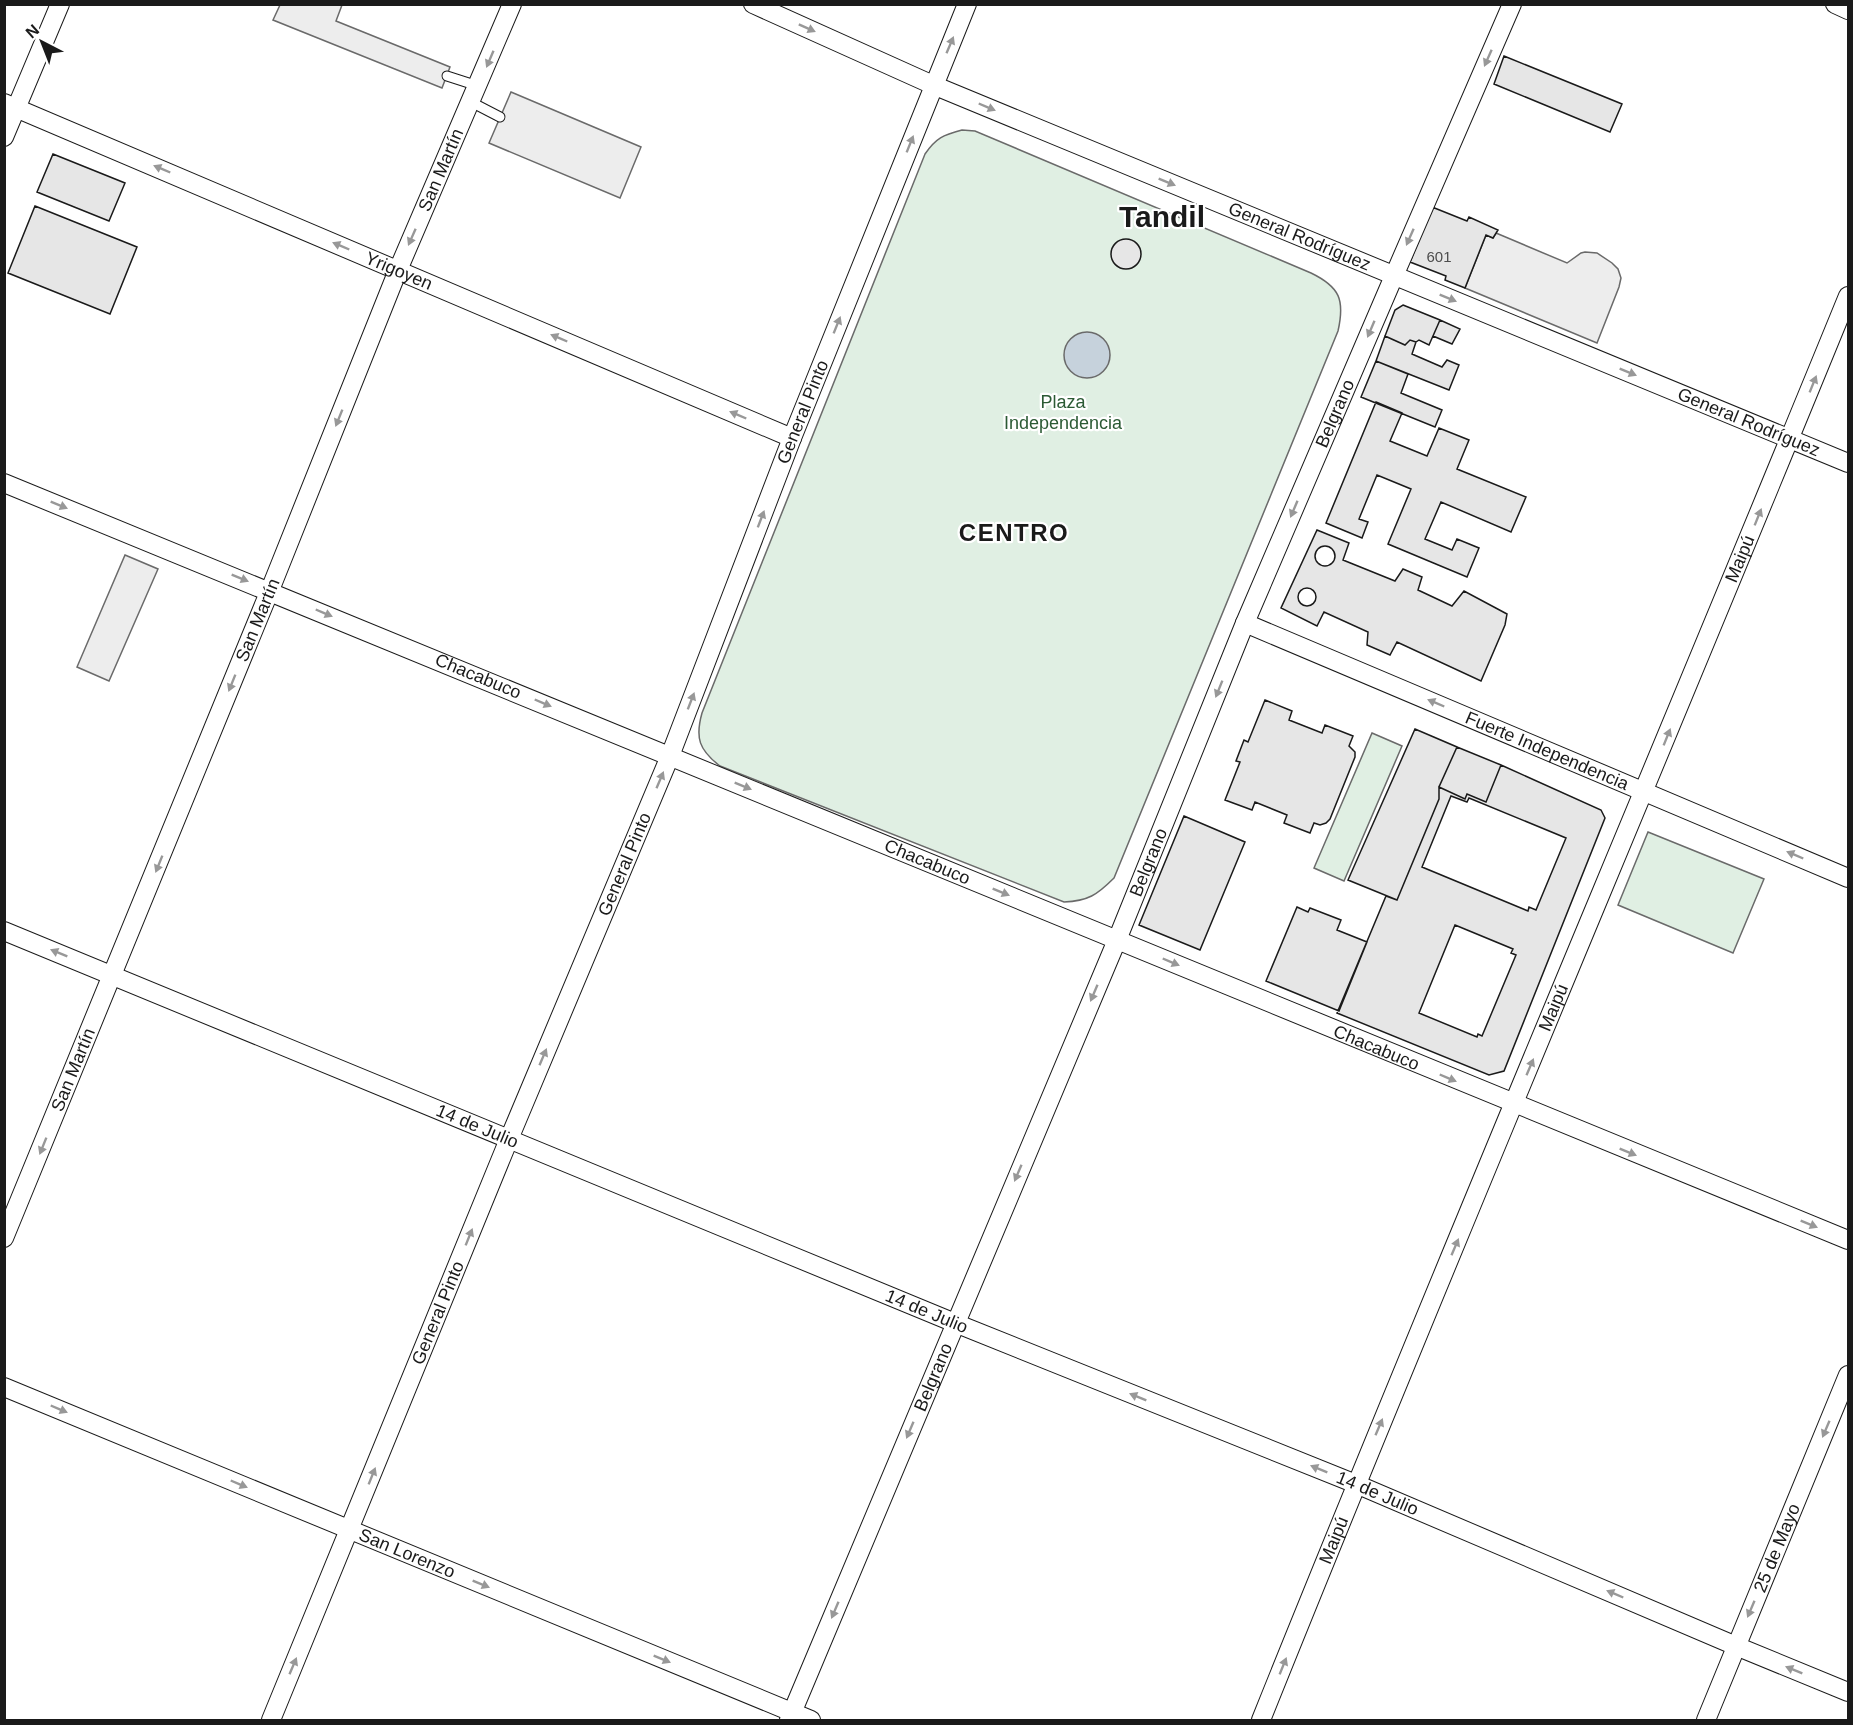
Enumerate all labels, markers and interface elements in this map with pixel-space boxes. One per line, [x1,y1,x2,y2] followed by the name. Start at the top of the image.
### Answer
[12,12,72,72] north arrow
[22,21,42,41] text: N
[798,24,815,33] one-way arrow
[945,35,955,53] one-way arrow
[1483,49,1493,67] one-way arrow
[485,50,495,68] one-way arrow
[979,102,997,112] one-way arrow
[414,125,467,214] street label: San Martín
[905,135,915,153] one-way arrow
[153,165,170,174] one-way arrow
[1159,177,1177,187] one-way arrow
[1225,198,1374,275] street label: General Rodríguez
[1119,200,1205,233] district label: Tandil
[1406,228,1415,245] one-way arrow
[407,229,417,247] one-way arrow
[332,240,350,250] one-way arrow
[362,248,435,294] street label: Yrigoyen
[1426,248,1452,265] house number: 601
[1439,293,1457,303] one-way arrow
[833,316,842,334] one-way arrow
[1366,321,1376,339] one-way arrow
[550,333,568,343] one-way arrow
[773,357,832,467] street label: General Pinto
[1619,368,1637,377] one-way arrow
[1808,374,1818,392] one-way arrow
[1312,376,1358,451] street label: Belgrano
[1675,384,1823,460] street label: General Rodríguez
[1004,392,1123,433] park label: Plaza Independencia
[334,409,343,427] one-way arrow
[729,410,747,420] one-way arrow
[1289,500,1299,518] one-way arrow
[50,501,68,510] one-way arrow
[1753,508,1763,526] one-way arrow
[756,510,766,528] one-way arrow
[959,519,1069,546] district label: CENTRO
[1721,532,1758,585] street label: Maipú
[231,573,249,583] one-way arrow
[232,576,284,665] street label: San Martín
[316,608,334,618] one-way arrow
[432,650,524,703] street label: Chacabuco
[227,675,237,693] one-way arrow
[1214,680,1224,698] one-way arrow
[687,692,696,710] one-way arrow
[535,698,553,708] one-way arrow
[1427,698,1445,708] one-way arrow
[1462,707,1633,794] street label: Fuerte Independencia
[1662,727,1672,745] one-way arrow
[656,771,665,789] one-way arrow
[735,781,753,791] one-way arrow
[594,810,655,919] street label: General Pinto
[1126,825,1171,899] street label: Belgrano
[881,835,973,889] street label: Chacabuco
[1785,850,1803,860] one-way arrow
[154,855,163,873] one-way arrow
[993,887,1011,897] one-way arrow
[50,948,68,957] one-way arrow
[1162,957,1180,967] one-way arrow
[1535,981,1572,1034] street label: Maipú
[1089,985,1099,1003] one-way arrow
[1330,1021,1422,1074] street label: Chacabuco
[47,1025,99,1114] street label: San Martín
[538,1047,548,1065] one-way arrow
[1525,1058,1535,1076] one-way arrow
[1439,1073,1457,1083] one-way arrow
[433,1100,521,1152] street label: 14 de Julio
[38,1137,47,1155] one-way arrow
[1619,1147,1637,1157] one-way arrow
[1013,1164,1022,1182] one-way arrow
[1800,1220,1818,1229] one-way arrow
[465,1228,474,1246] one-way arrow
[1450,1238,1460,1256] one-way arrow
[408,1258,468,1368] street label: General Pinto
[883,1285,971,1337] street label: 14 de Julio
[910,1340,956,1414] street label: Belgrano
[1129,1391,1147,1401] one-way arrow
[50,1404,68,1414] one-way arrow
[1375,1418,1384,1436] one-way arrow
[1821,1421,1831,1439] one-way arrow
[905,1422,915,1440] one-way arrow
[1310,1464,1328,1473] one-way arrow
[368,1467,377,1485] one-way arrow
[1333,1467,1421,1519] street label: 14 de Julio
[230,1479,248,1489] one-way arrow
[1750,1501,1804,1595] street label: 25 de Mayo
[1315,1514,1352,1567] street label: Maipú
[356,1525,458,1582] street label: San Lorenzo
[473,1579,491,1589] one-way arrow
[1605,1589,1623,1599] one-way arrow
[1746,1601,1756,1619] one-way arrow
[830,1602,840,1620] one-way arrow
[653,1654,671,1664] one-way arrow
[288,1657,298,1675] one-way arrow
[1278,1657,1288,1675] one-way arrow
[1785,1665,1803,1675] one-way arrow

